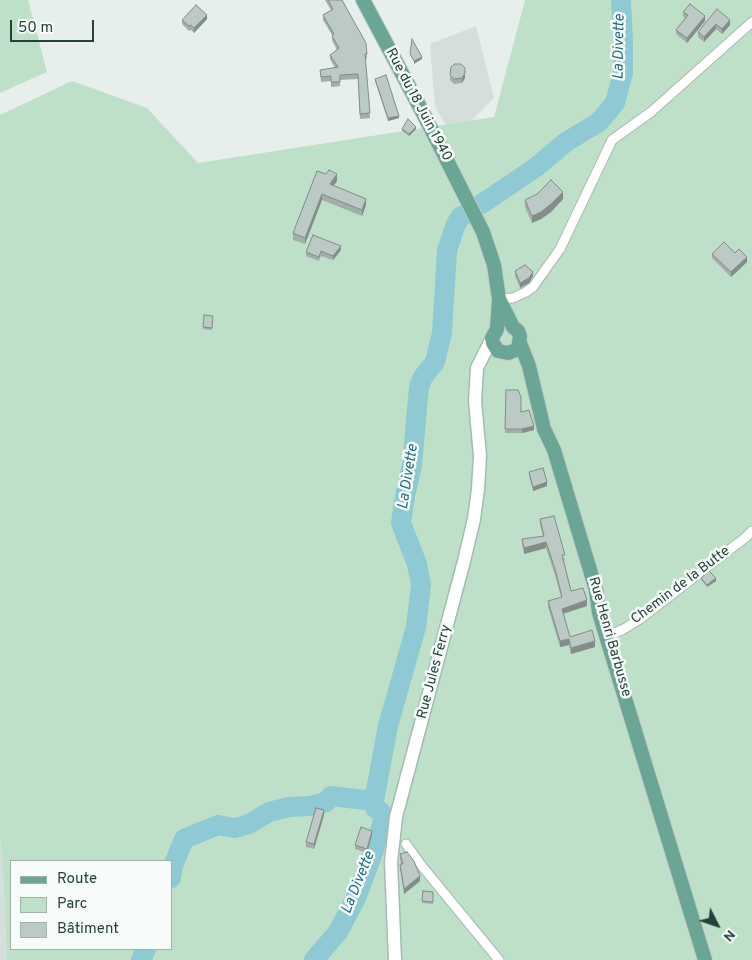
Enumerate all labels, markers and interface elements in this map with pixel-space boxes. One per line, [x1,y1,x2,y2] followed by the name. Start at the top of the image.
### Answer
[12,10,96,42] scale bar
[610,14,630,80] water label: La Divette
[18,19,53,38] text: 50 m
[381,46,455,164] street label: Rue du 18 Juin 1940
[395,443,423,511] water label: La Divette
[628,543,734,629] street label: Chemin de la Butte
[584,575,634,699] street label: Rue Henri Barbusse
[414,623,456,721] street label: Rue Jules Ferry
[338,849,380,917] water label: La Divette
[10,860,172,950] legend
[57,870,97,889] text: Route
[57,895,87,914] text: Parc
[692,900,742,950] north arrow
[57,920,119,939] text: Bâtiment
[719,926,738,945] text: N

